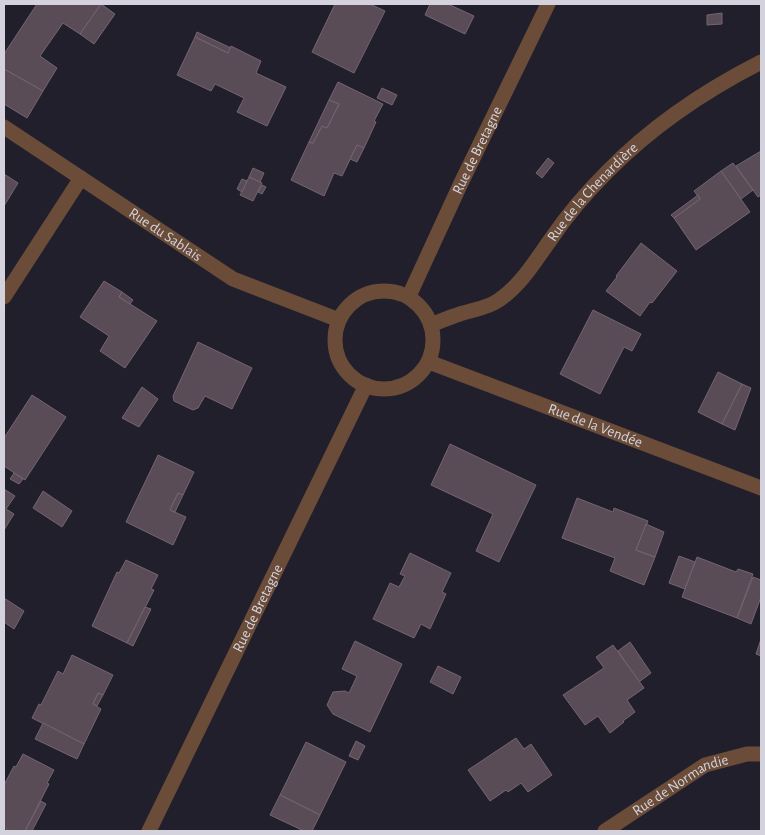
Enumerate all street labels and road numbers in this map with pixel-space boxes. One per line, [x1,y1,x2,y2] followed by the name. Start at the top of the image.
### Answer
[450,104,505,197] street label: Rue de Bretagne
[545,140,641,244] street label: Rue de la Chenardière
[126,205,205,264] street label: Rue du Sablais
[546,401,644,450] street label: Rue de la Vendée
[230,562,286,655] street label: Rue de Bretagne
[630,752,730,819] street label: Rue de Normandie

